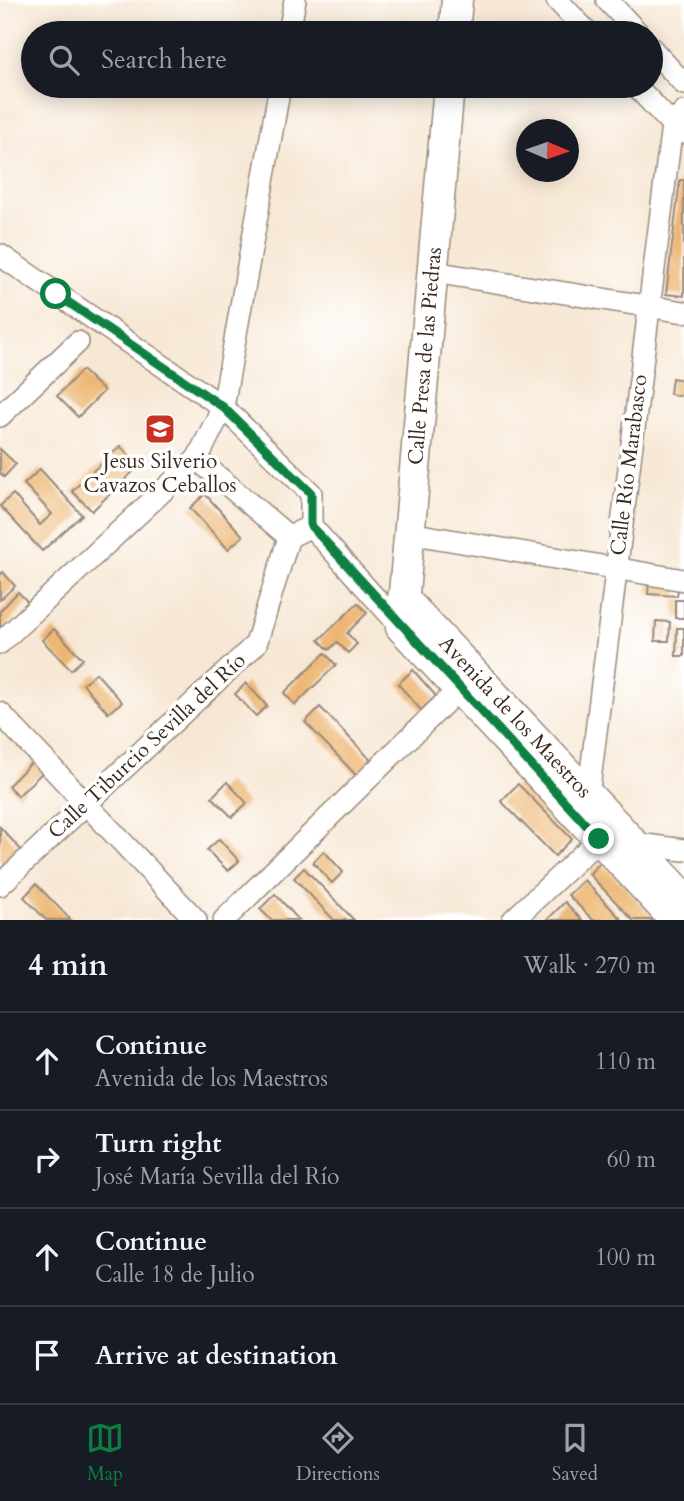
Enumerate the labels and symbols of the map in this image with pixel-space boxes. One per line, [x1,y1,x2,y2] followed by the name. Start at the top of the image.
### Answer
[516,119,579,182] north arrow
[401,246,449,466] street label: Calle Presa de las Piedras
[40,278,71,309] route start
[603,373,655,557] street label: Calle Río Marabasco
[143,412,177,446] school or university icon: Jesus Silverio Cavazos Ceballos
[83,447,237,500] place label: Jesus Silverio Cavazos Ceballos
[432,629,598,805] street label: Avenida de los Maestros
[42,646,252,846] street label: Calle Tiburcio Sevilla del Río
[583,823,614,854] route end

